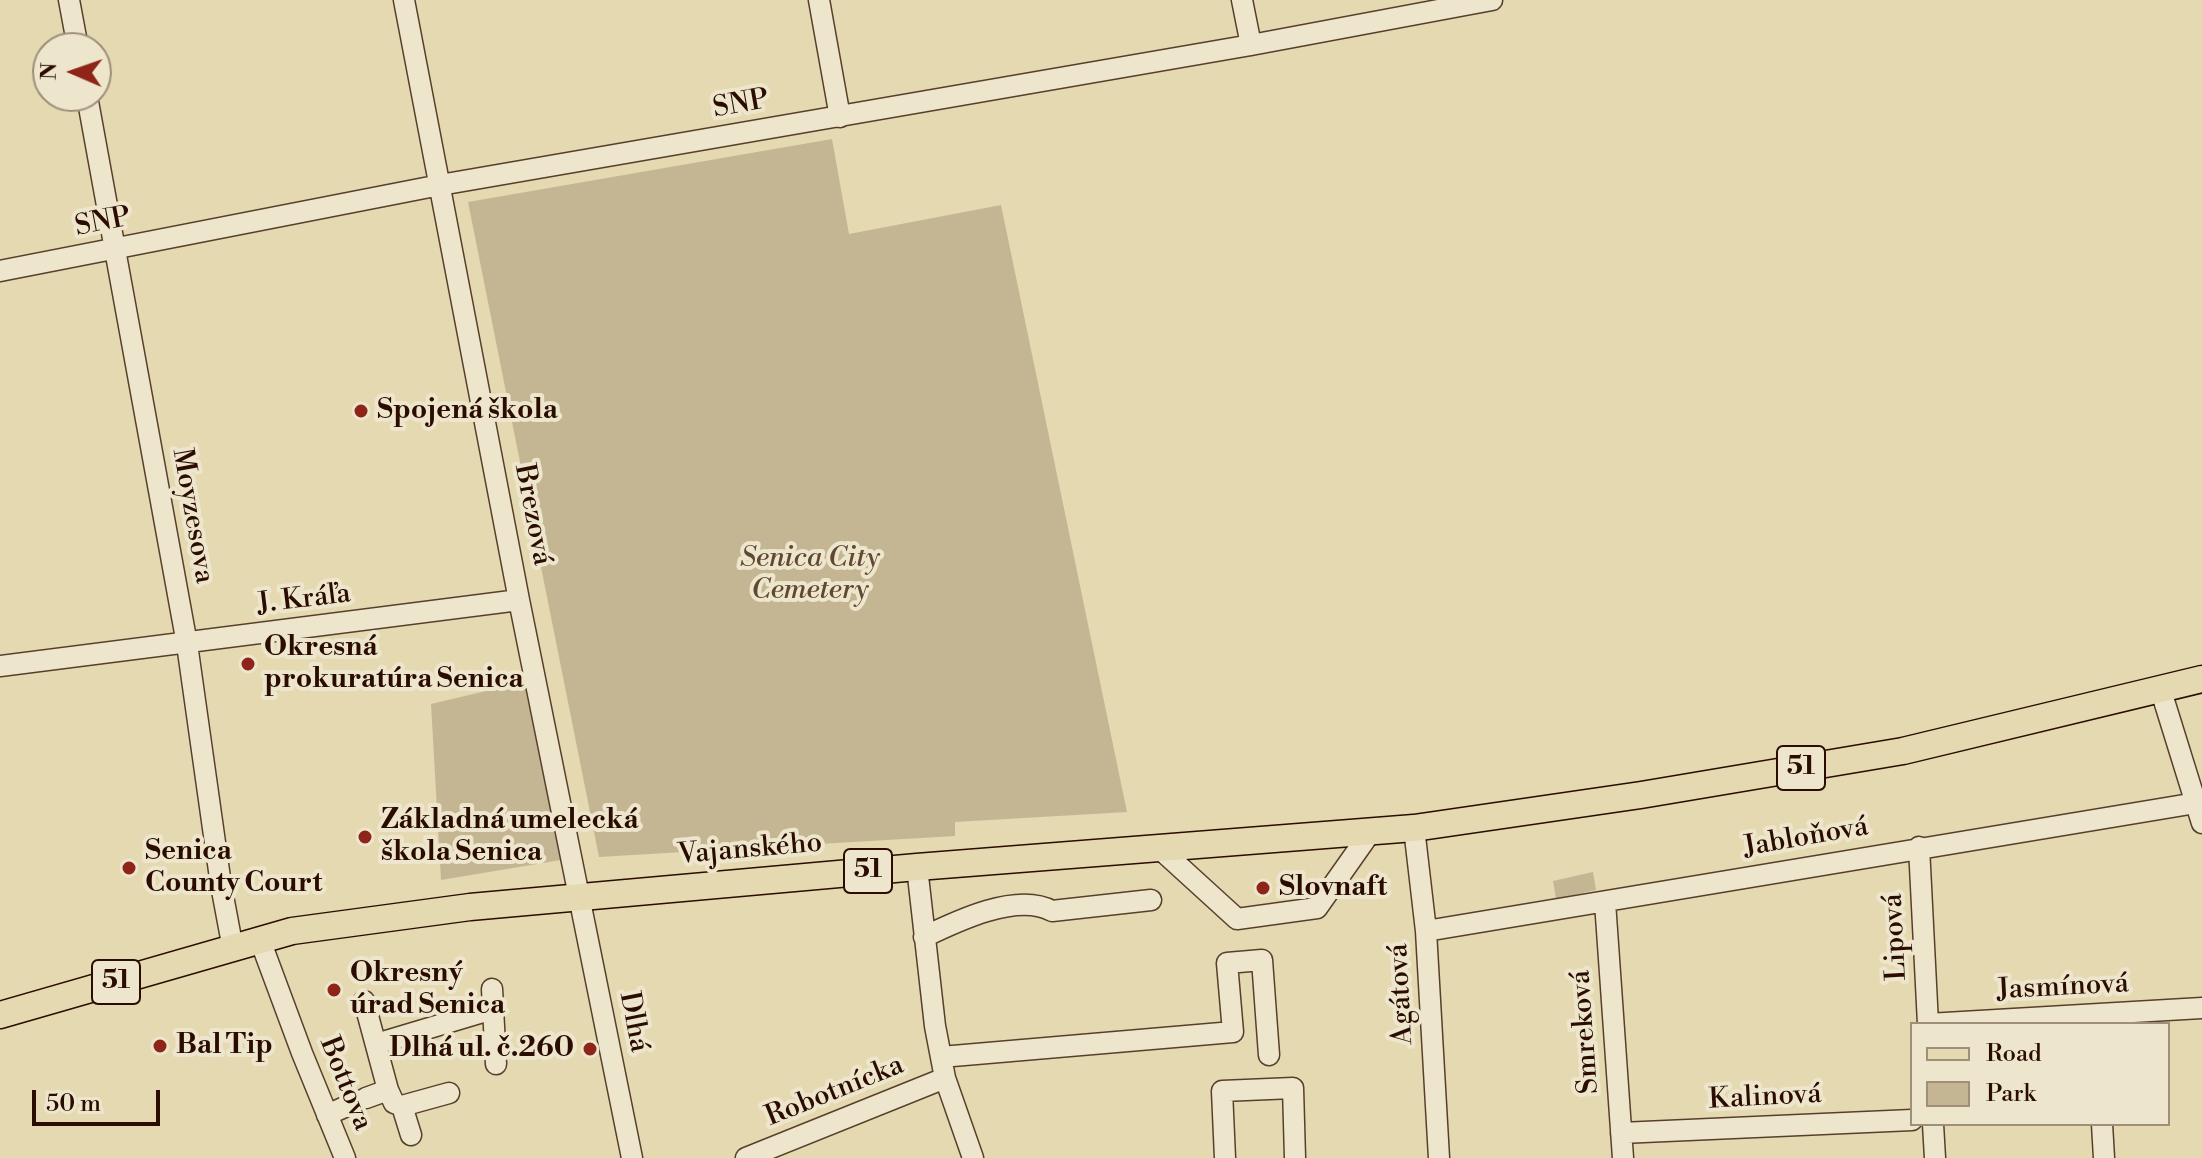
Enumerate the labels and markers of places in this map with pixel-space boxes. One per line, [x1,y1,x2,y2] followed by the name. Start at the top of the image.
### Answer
[377,394,558,428] place label: Spojená škola
[352,402,370,420] marker: Spojená škola
[264,631,524,697] place label: Okresná prokuratúra Senica
[239,655,257,673] marker: Okresná prokuratúra Senica
[381,804,639,870] place label: Základná umelecká škola Senica
[356,828,374,846] marker: Základná umelecká škola Senica
[145,835,322,901] place label: Senica County Court
[120,859,138,877] marker: Senica County Court
[1279,871,1387,905] place label: Slovnaft
[1254,879,1272,897] marker: Slovnaft
[350,957,505,1023] place label: Okresný úrad Senica
[325,981,343,999] marker: Okresný úrad Senica
[176,1029,273,1063] place label: Bal Tip
[389,1032,574,1066] place label: Dlhá ul. č.260
[151,1037,169,1055] marker: Bal Tip
[581,1040,599,1058] marker: Dlhá ul. č.260

